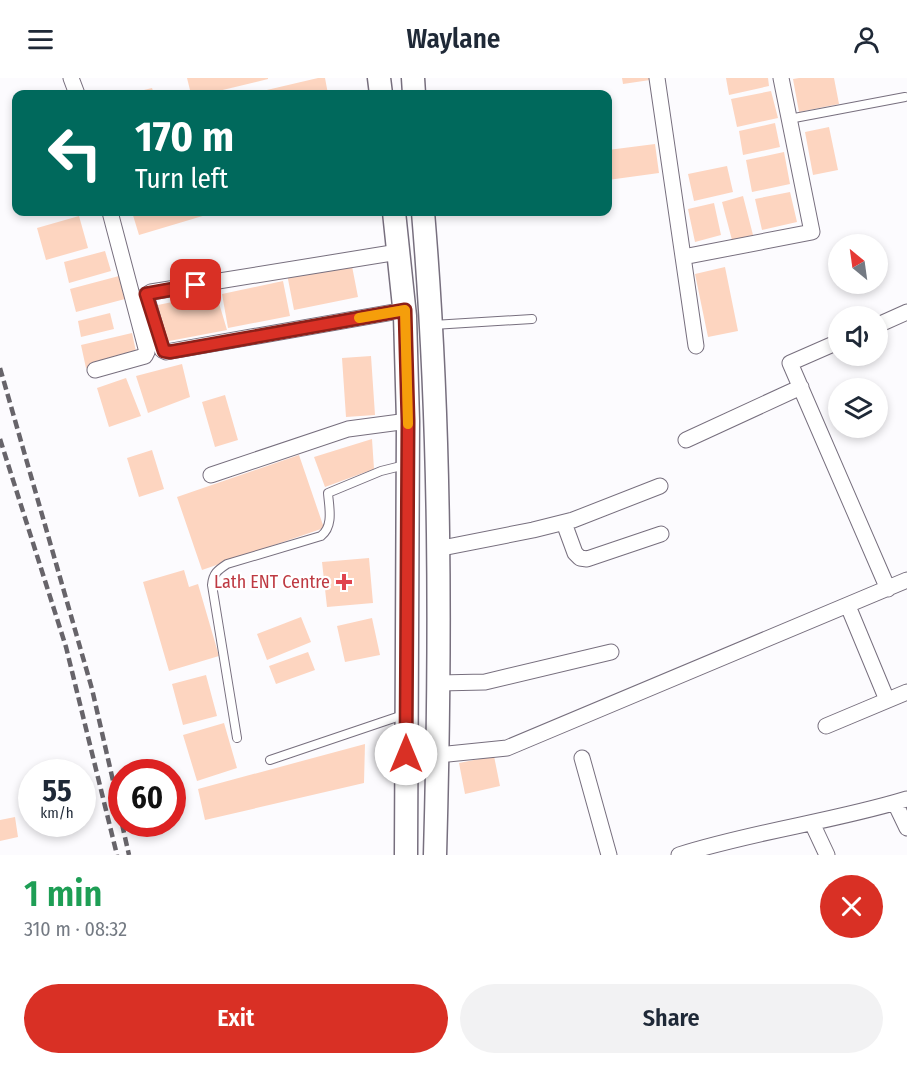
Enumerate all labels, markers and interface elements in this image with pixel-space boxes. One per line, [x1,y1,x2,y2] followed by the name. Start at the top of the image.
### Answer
[24,23,57,56] icon: menu
[407,23,500,55] text: Waylane
[850,23,883,56] icon: person
[135,112,234,162] text: 170 m
[36,114,114,192] icon: left
[135,163,228,195] text: Turn left
[828,234,888,294] north arrow
[828,234,888,438] map controls
[170,259,221,310] pin
[179,268,212,301] icon: arrive
[828,306,888,366] button: sound
[828,378,888,438] button: layers
[214,571,330,593] place label: Lath ENT Centre
[335,573,353,591] marker: Lath ENT Centre
[374,722,438,786] position arrow
[108,759,186,837] speed limit sign: 60
[42,773,72,809] text: 55
[40,804,74,822] text: km/h
[24,872,102,916] text: 1 min
[820,875,883,938] button: close
[24,917,127,941] text: 310 m · 08:32
[24,984,448,1053] button: Exit
[460,984,883,1053] button: Share

